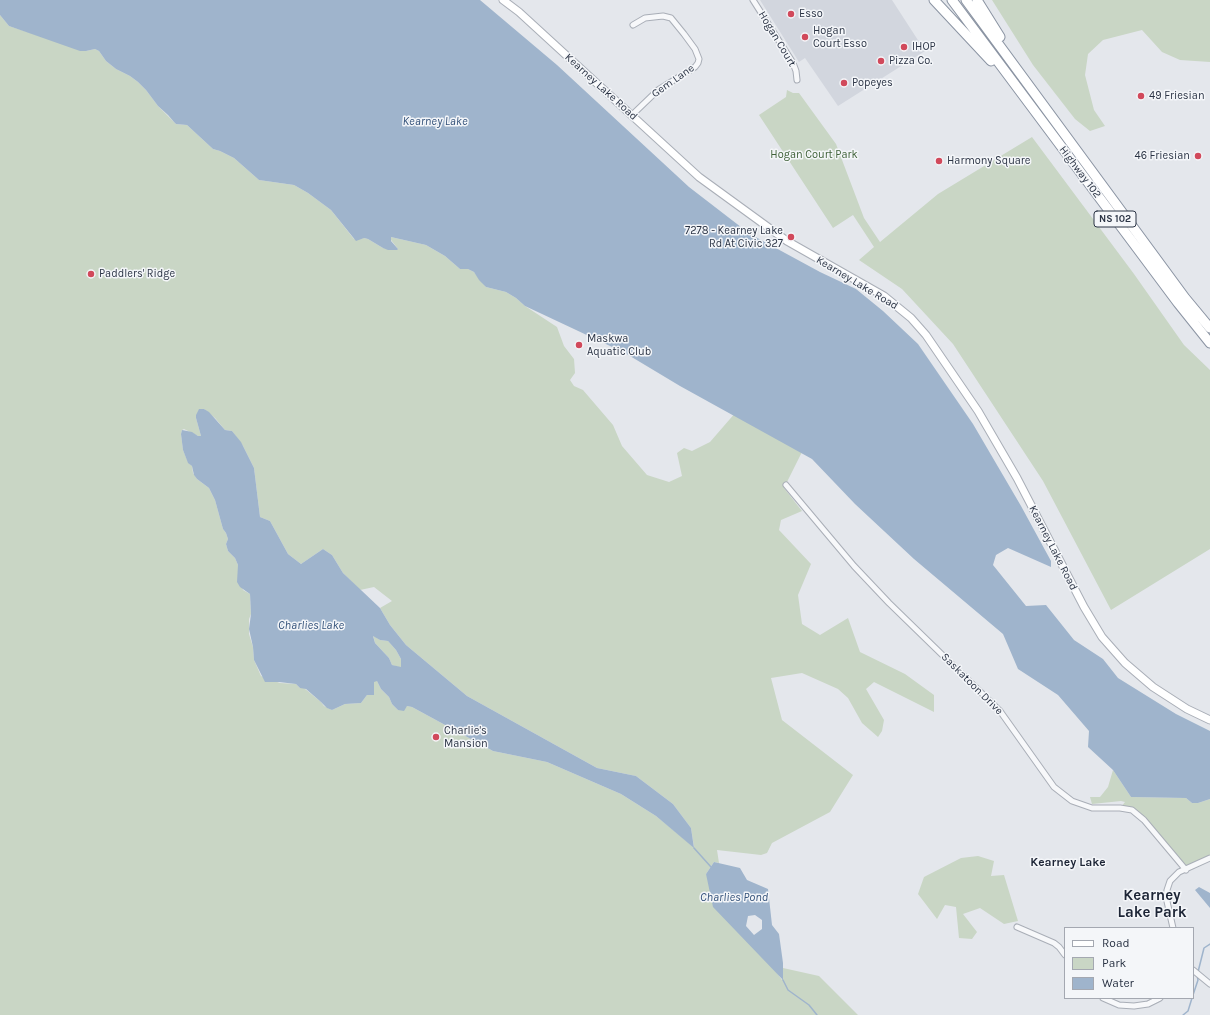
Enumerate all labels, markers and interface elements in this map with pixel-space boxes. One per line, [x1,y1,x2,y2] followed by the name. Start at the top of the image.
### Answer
[799,7,823,21] place label: Esso
[755,9,799,69] street label: Hogan Court
[786,9,796,19] marker: Esso
[813,24,867,50] place label: Hogan Court Esso
[800,32,810,42] marker: Hogan Court Esso
[912,40,936,54] place label: IHOP
[899,42,909,52] marker: IHOP
[562,51,640,123] street label: Kearney Lake Road
[889,54,932,68] place label: Pizza Co.
[876,56,886,66] marker: Pizza Co.
[649,62,697,100] street label: Gem Lane
[852,76,893,90] place label: Popeyes
[839,78,849,88] marker: Popeyes
[1149,89,1205,103] place label: 49 Friesian
[1136,91,1146,101] marker: 49 Friesian
[403,115,467,129] water label: Kearney Lake
[1056,143,1104,201] street label: Highway 102
[770,148,858,162] park label: Hogan Court Park
[1135,149,1190,163] place label: 46 Friesian
[1193,151,1203,161] marker: 46 Friesian
[947,154,1030,168] place label: Harmony Square
[934,156,944,166] marker: Harmony Square
[1094,211,1136,227] road number: NS 102
[685,224,783,250] place label: 7278 - Kearney Lake Rd At Civic 327
[786,232,796,242] marker: 7278 - Kearney Lake Rd At Civic 327
[814,253,900,313] street label: Kearney Lake Road
[99,267,175,281] place label: Paddlers' Ridge
[86,269,96,279] marker: Paddlers' Ridge
[587,332,651,358] place label: Maskwa Aquatic Club
[574,340,584,350] marker: Maskwa Aquatic Club
[1026,503,1080,593] street label: Kearney Lake Road
[278,619,344,633] water label: Charlies Lake
[938,650,1006,718] street label: Saskatoon Drive
[444,724,488,750] place label: Charlie's Mansion
[431,732,441,742] marker: Charlie's Mansion
[1030,856,1106,870] district label: Kearney Lake
[1117,887,1187,922] district label: Kearney Lake Park
[700,891,768,905] water label: Charlies Pond
[1064,927,1194,999] legend
[1102,936,1130,950] text: Road
[1102,956,1126,970] text: Park
[1102,976,1134,990] text: Water

